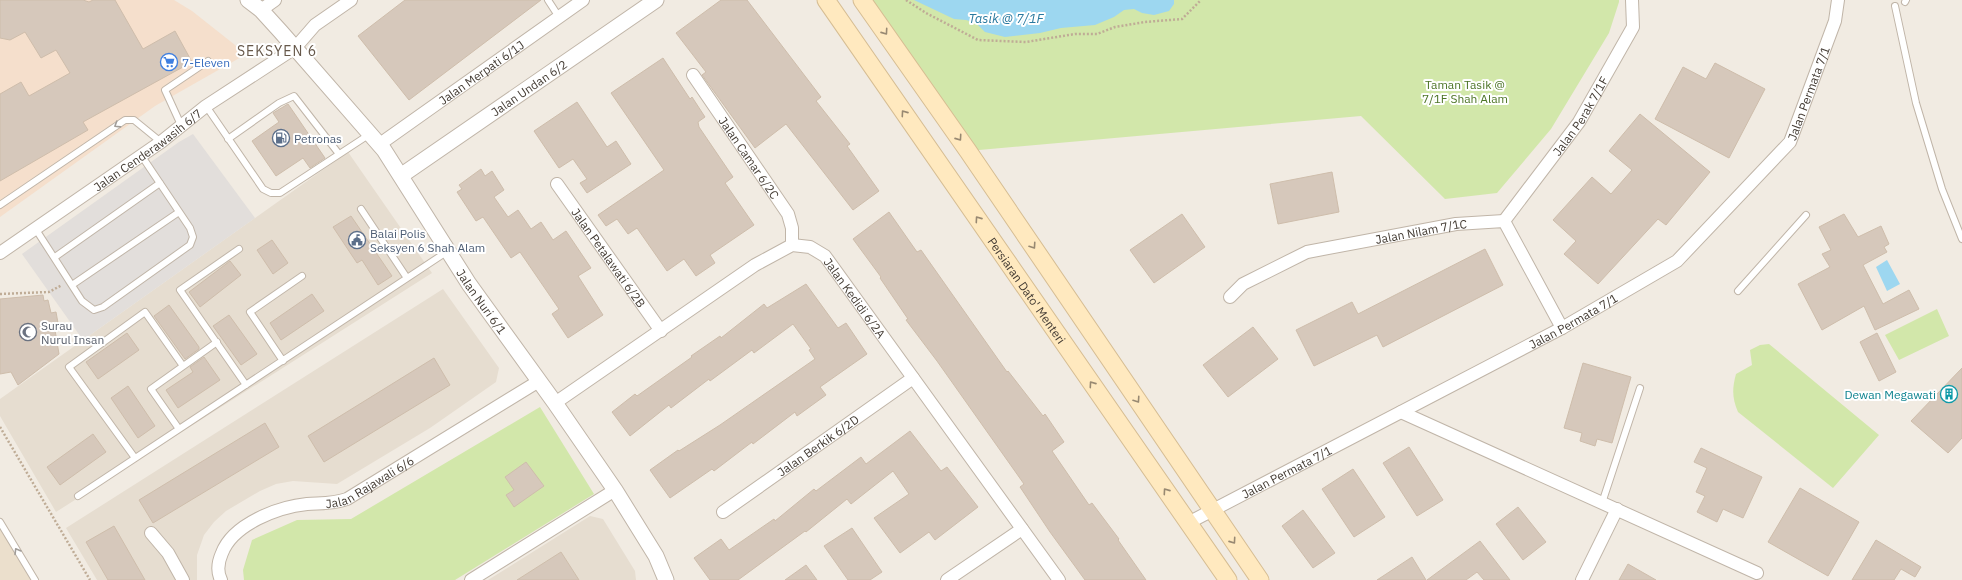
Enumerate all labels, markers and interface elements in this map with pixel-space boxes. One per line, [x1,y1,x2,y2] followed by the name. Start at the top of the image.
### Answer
[968,10,1045,27] water label: Tasik @ 7/1F
[880,28,888,35] one-way arrow
[436,37,527,108] street label: Jalan Merpati 6/1J
[237,42,317,60] district label: SEKSYEN 6
[1784,44,1832,142] street label: Jalan Permata 7/1
[159,52,179,72] supermarket icon: 7-Eleven
[182,55,230,70] place label: 7-Eleven
[488,56,570,119] street label: Jalan Undan 6/2
[1549,73,1611,158] street label: Jalan Perak 7/1F
[1422,77,1508,106] park label: Taman Tasik @ 7/1F Shah Alam
[90,105,204,194] street label: Jalan Cenderawasih 6/7
[902,110,909,117] one-way arrow
[716,114,783,202] street label: Jalan Camar 6/2C
[114,120,121,127] one-way arrow
[271,128,291,148] fuel station icon: Petronas
[294,131,342,146] place label: Petronas
[955,134,962,141] one-way arrow
[569,205,649,310] street label: Jalan Petalawati 6/2B
[1374,216,1468,247] street label: Jalan Nilam 7/1C
[976,217,983,224] one-way arrow
[370,226,485,255] place label: Balai Polis Seksyen 6 Shah Alam
[347,230,367,250] public building icon: Balai Polis Seksyen 6 Shah Alam
[985,234,1069,346] street label: Persiaran Dato' Menteri
[1028,242,1035,249] one-way arrow
[821,255,889,341] street label: Jalan Kedidi 6/2A
[454,266,510,337] street label: Jalan Nuri 6/1
[1526,290,1620,352] street label: Jalan Permata 7/1
[41,318,104,347] place label: Surau Nurul Insan
[18,322,38,342] mosque icon: Surau Nurul Insan
[1089,381,1097,388] one-way arrow
[1939,384,1959,404] building icon: Dewan Megawati
[1845,387,1936,402] place label: Dewan Megawati
[1132,396,1140,403] one-way arrow
[774,411,861,479] street label: Jalan Berkik 6/2D
[1239,442,1334,501] street label: Jalan Permata 7/1
[325,452,417,511] street label: Jalan Rajawali 6/6
[1164,488,1171,495] one-way arrow
[1228,537,1235,544] one-way arrow
[15,548,22,555] one-way arrow

